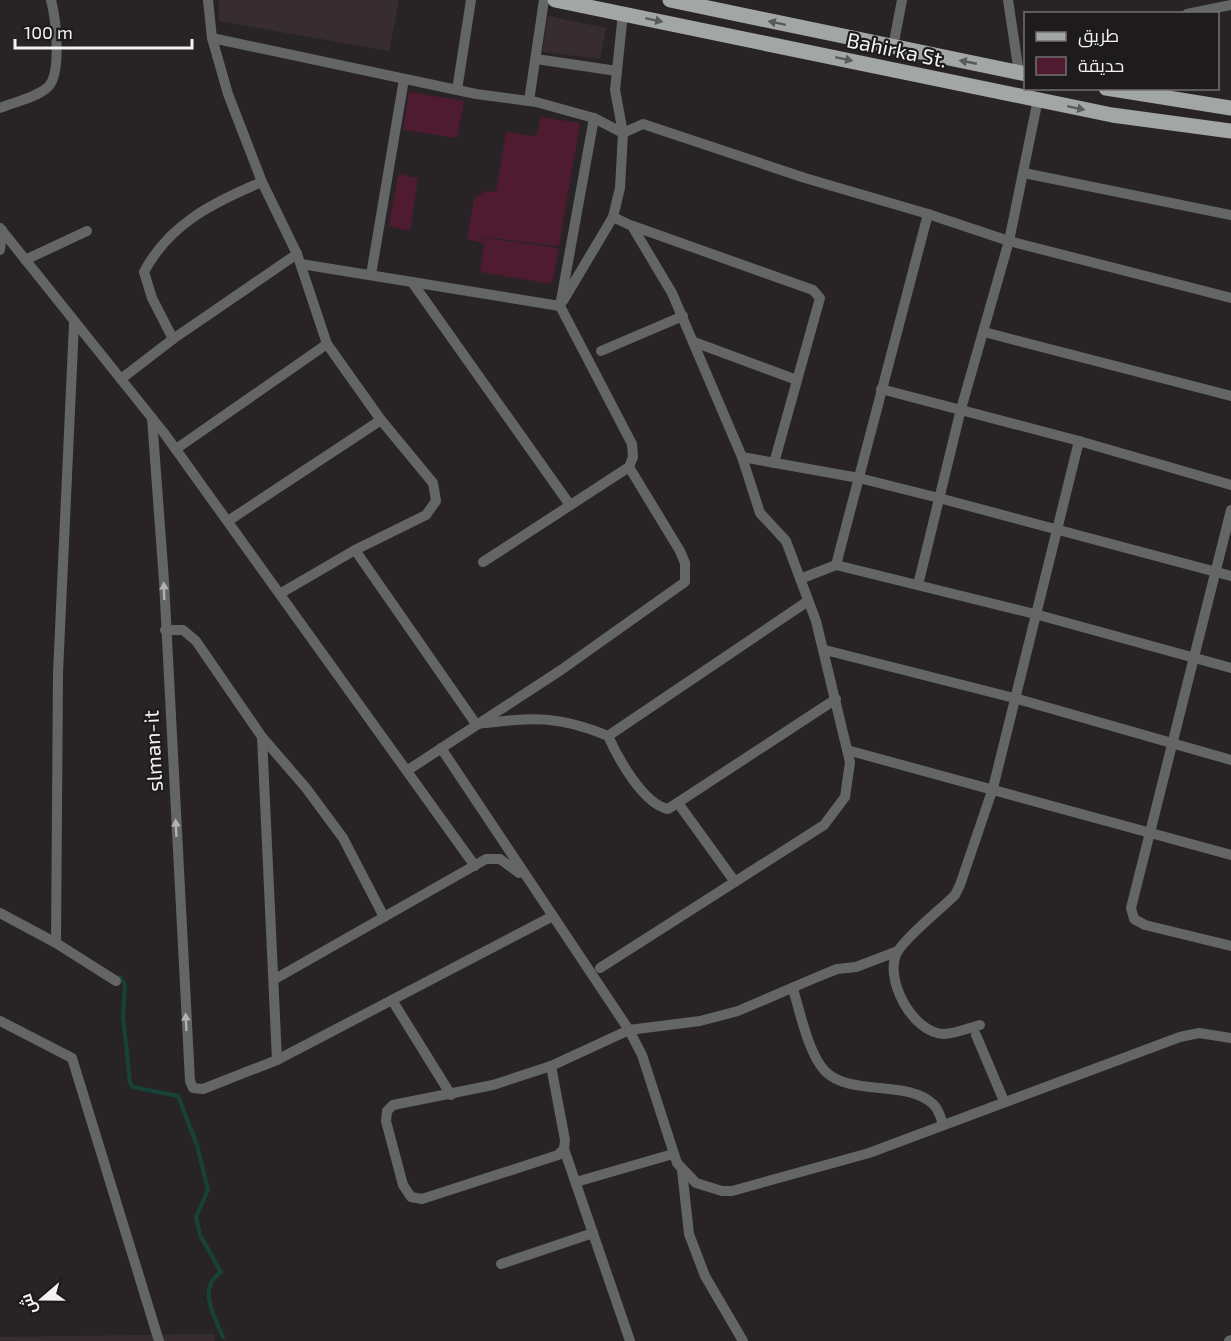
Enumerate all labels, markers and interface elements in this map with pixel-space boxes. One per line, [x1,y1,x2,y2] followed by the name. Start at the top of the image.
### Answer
[15,12,192,50] scale bar
[1024,12,1219,90] legend
[644,15,663,25] one-way arrow
[767,18,786,27] one-way arrow
[24,21,73,43] text: 100 m
[1078,24,1119,48] text: طريق
[845,26,949,72] street label: Bahirka St.
[1078,54,1124,76] text: حديقة
[835,55,854,64] one-way arrow
[958,57,977,66] one-way arrow
[1067,103,1086,113] one-way arrow
[159,582,168,601] one-way arrow
[137,710,167,792] street label: slman-it
[171,818,181,837] one-way arrow
[182,1013,191,1032] one-way arrow
[12,1269,72,1329] north arrow
[15,1291,41,1317] text: ش

